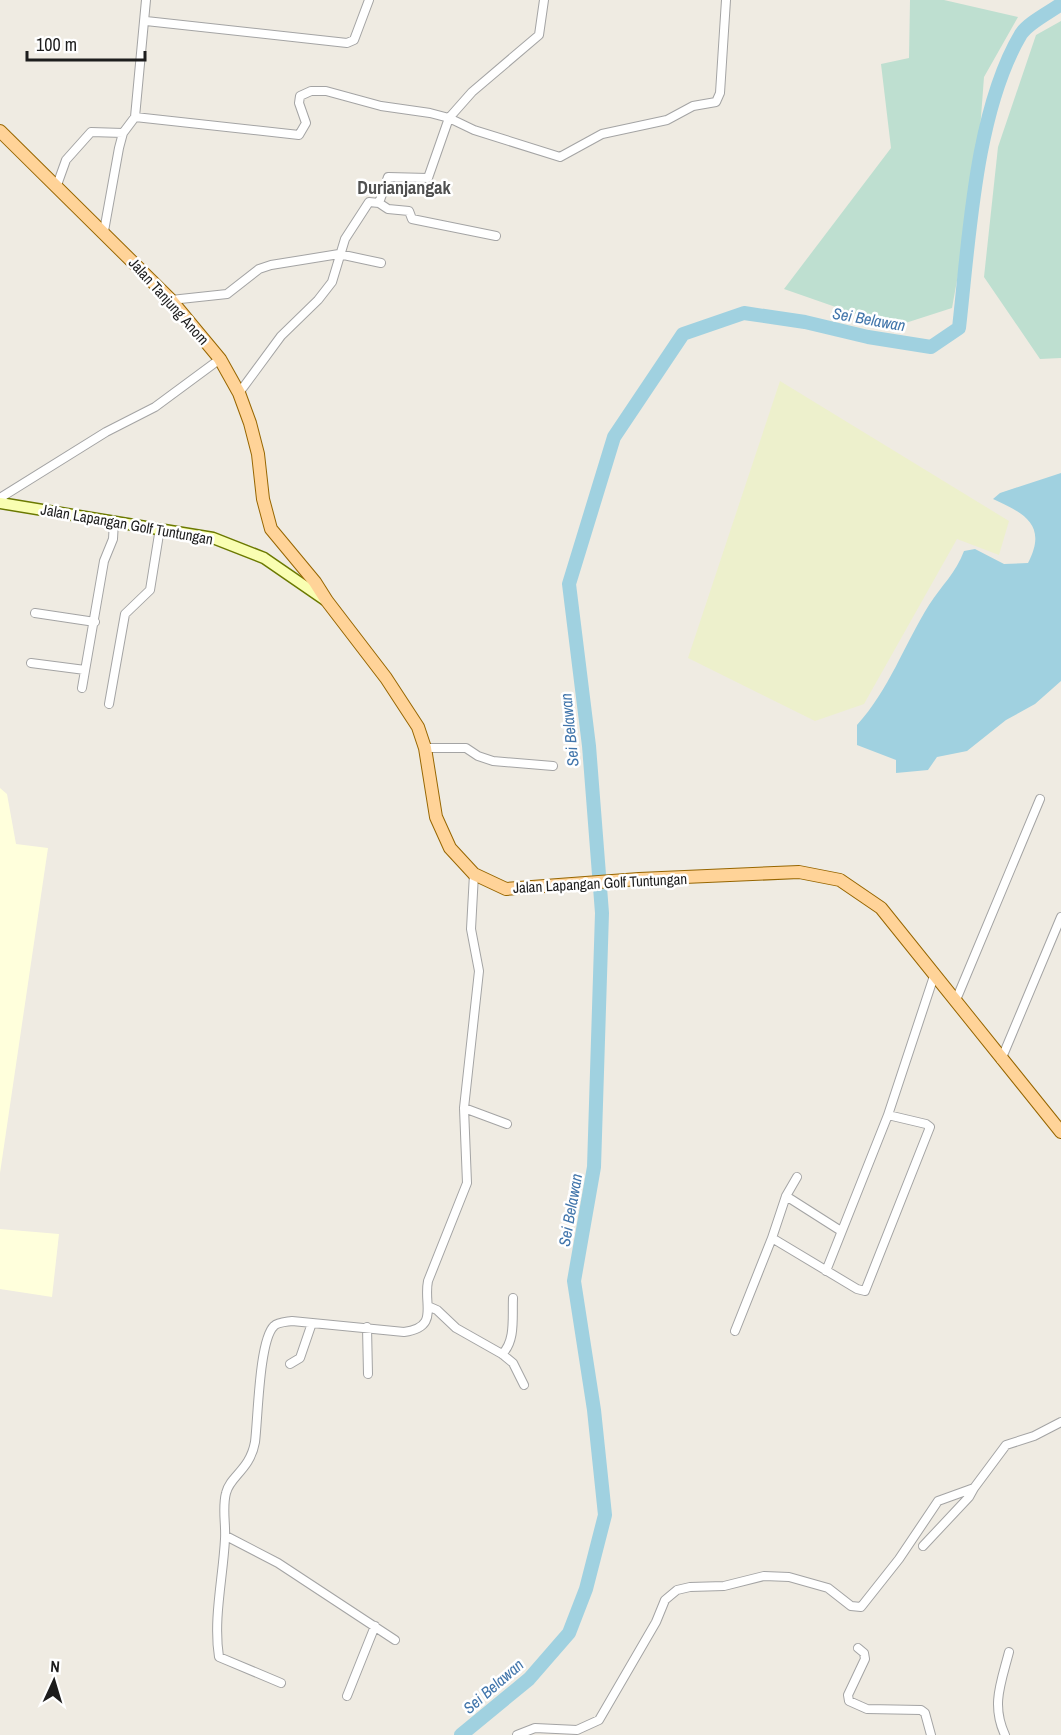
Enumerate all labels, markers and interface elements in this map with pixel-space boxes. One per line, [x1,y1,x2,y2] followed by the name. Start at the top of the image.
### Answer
[27,24,146,62] scale bar
[36,32,77,57] text: 100 m
[357,175,452,200] district label: Durianjangak
[124,253,214,349] street label: Jalan Tanjung Anom
[831,302,907,336] water label: Sei Belawan
[39,499,215,549] street label: Jalan Lapangan Golf Tuntungan
[554,692,584,768] water label: Sei Belawan
[512,868,688,898] street label: Jalan Lapangan Golf Tuntungan
[553,1172,587,1248] water label: Sei Belawan
[24,1651,84,1711] north arrow
[458,1654,528,1718] water label: Sei Belawan
[50,1655,61,1677] text: N

